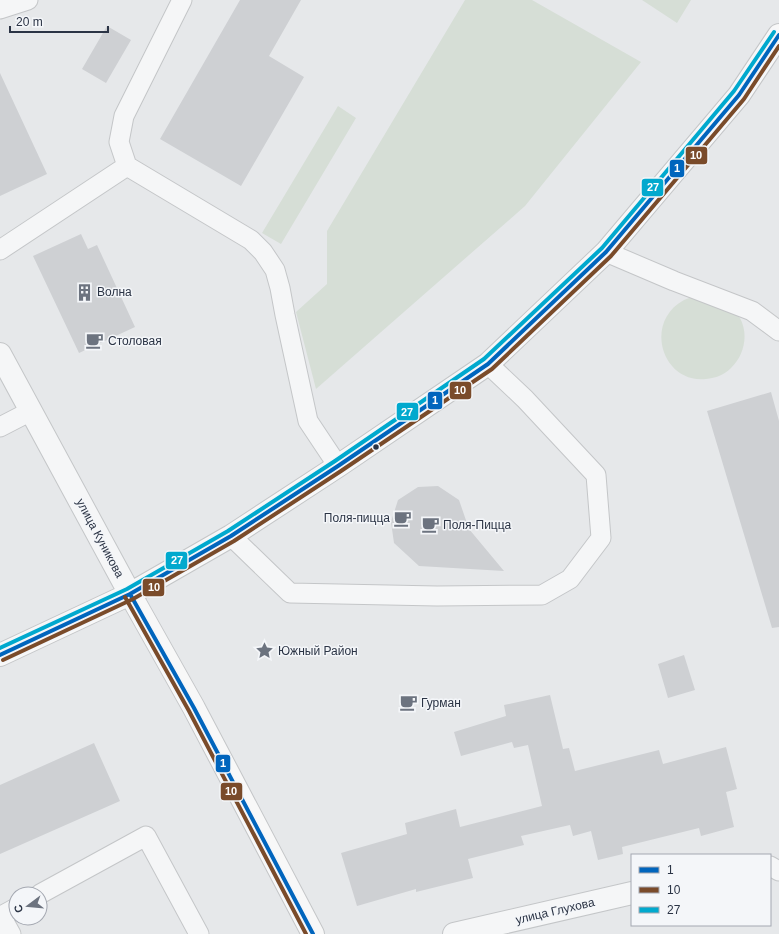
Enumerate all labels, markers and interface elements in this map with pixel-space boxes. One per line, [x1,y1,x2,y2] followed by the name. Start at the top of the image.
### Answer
[10,8,108,34] scale bar
[16,15,43,29] text: 20 m
[685,146,708,165] line badge: 10
[690,149,702,161] text: 10
[669,159,685,178] line badge: 1
[674,162,680,174] text: 1
[641,178,664,197] line badge: 27
[647,181,659,193] text: 27
[74,282,94,302] building icon: Волна
[97,285,132,299] place label: Волна
[85,331,105,351] cafe icon: Столовая
[108,334,162,348] place label: Столовая
[449,381,472,400] line badge: 10
[454,384,466,396] text: 10
[427,391,443,410] line badge: 1
[432,394,438,406] text: 1
[396,402,419,421] line badge: 27
[401,406,413,418] text: 27
[371,442,381,452] unlabelled marker
[73,496,127,580] street label: улица Куникова
[393,508,413,528] cafe icon: Поля-пицца
[324,511,390,525] place label: Поля-пицца
[420,515,440,535] cafe icon: Поля-Пицца
[443,518,512,532] place label: Поля-Пицца
[165,551,188,570] line badge: 27
[171,554,183,566] text: 27
[142,578,165,597] line badge: 10
[148,581,160,593] text: 10
[255,641,275,661] place icon: Южный Район
[278,644,358,658] place label: Южный Район
[398,693,418,713] cafe icon: Гурман
[421,696,461,710] place label: Гурман
[215,754,231,773] line badge: 1
[220,757,226,769] text: 1
[220,782,243,801] line badge: 10
[225,785,237,797] text: 10
[631,854,771,926] legend
[667,863,674,877] text: 1
[667,883,681,897] text: 10
[8,886,48,926] north arrow
[514,895,596,927] street label: улица Глухова
[12,903,25,914] text: С
[667,903,681,917] text: 27

